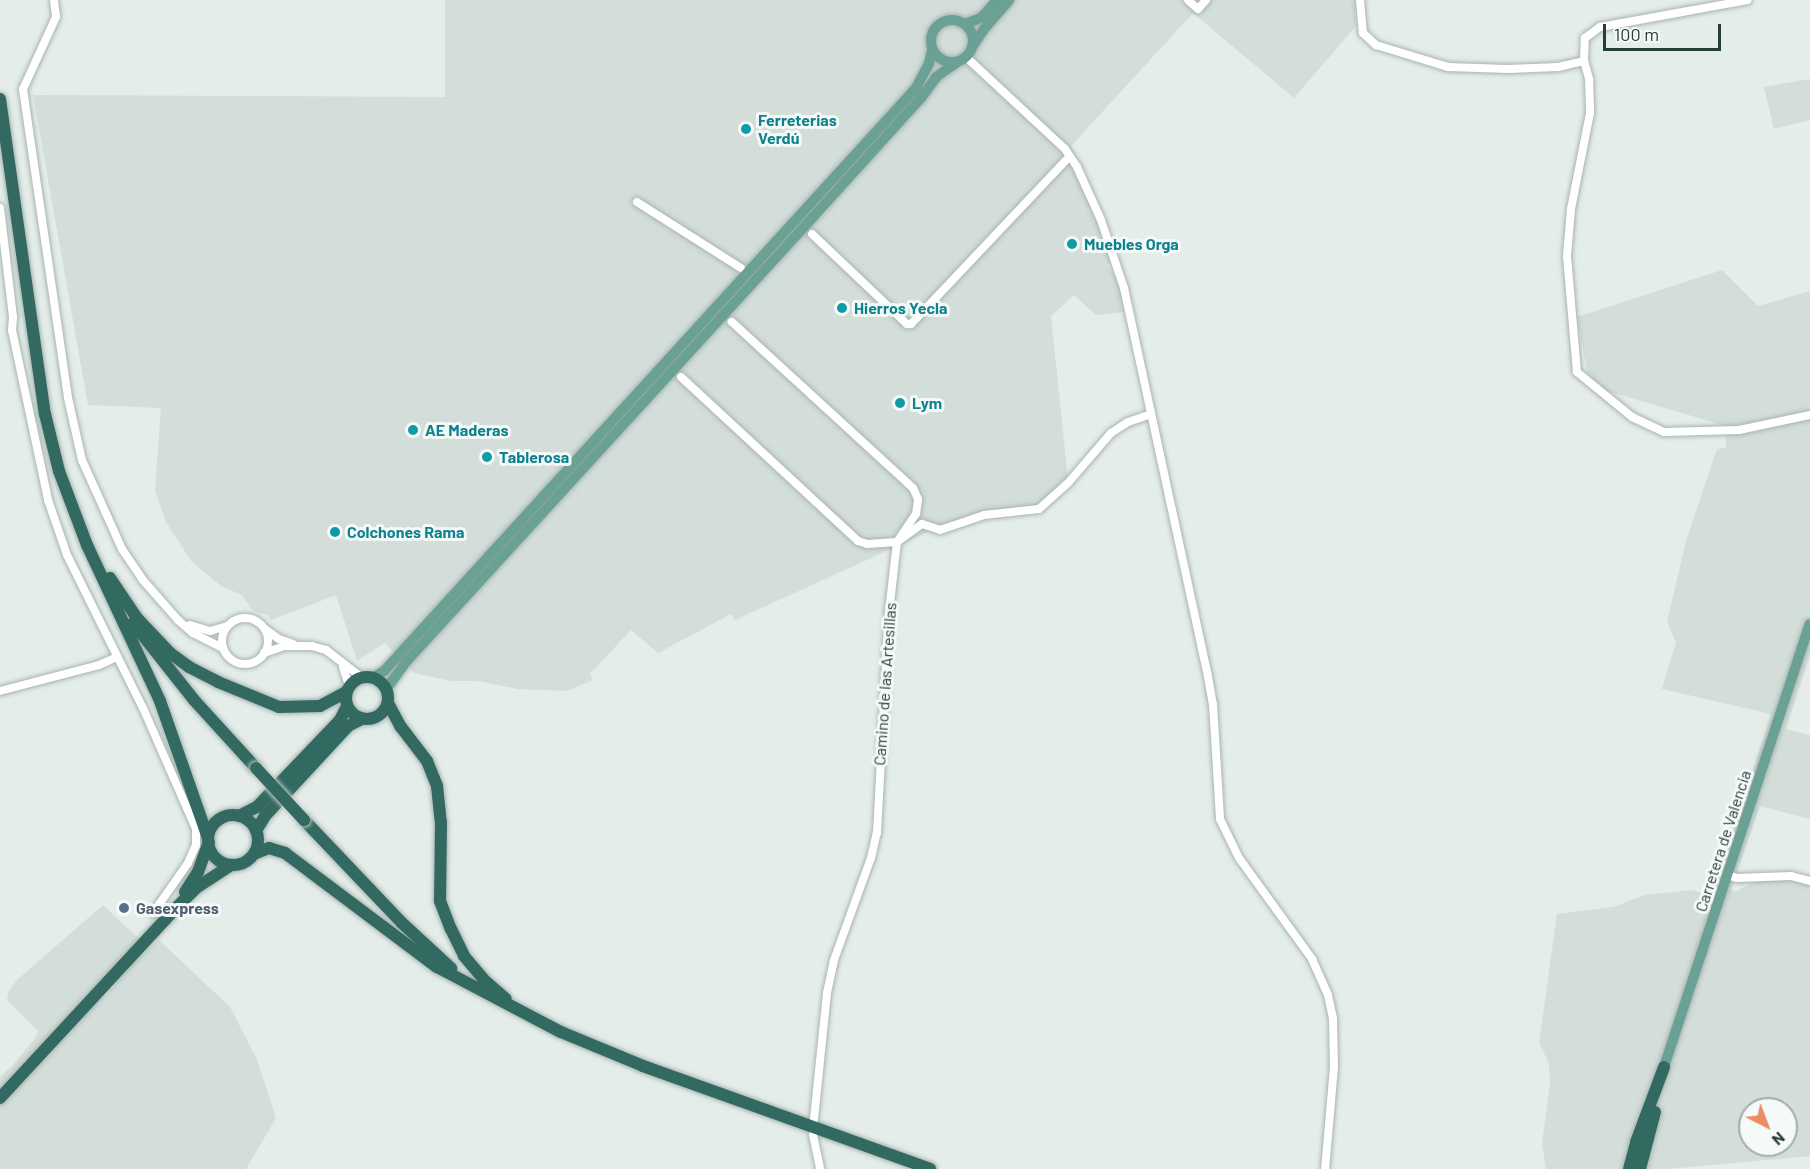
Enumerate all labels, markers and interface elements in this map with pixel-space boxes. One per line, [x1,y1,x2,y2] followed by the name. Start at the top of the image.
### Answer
[1606,12,1724,50] scale bar
[1614,23,1659,45] text: 100 m
[758,110,837,148] place label: Ferreterias Verdú
[739,122,753,136] marker: Ferreterias Verdú
[1084,234,1179,254] place label: Muebles Orga
[1065,237,1079,251] marker: Muebles Orga
[854,298,947,318] place label: Hierros Yecla
[835,301,849,315] marker: Hierros Yecla
[912,393,942,413] place label: Lym
[893,396,907,410] marker: Lym
[425,420,508,440] place label: AE Maderas
[406,423,420,437] marker: AE Maderas
[499,447,569,467] place label: Tablerosa
[480,450,494,464] marker: Tablerosa
[347,522,464,542] place label: Colchones Rama
[328,525,342,539] marker: Colchones Rama
[870,602,900,766] street label: Camino de las Artesillas
[1691,768,1755,914] street label: Carretera de Valencia
[136,898,219,918] place label: Gasexpress
[117,901,131,915] marker: Gasexpress
[1738,1097,1798,1157] north arrow
[1769,1129,1789,1150] text: N

